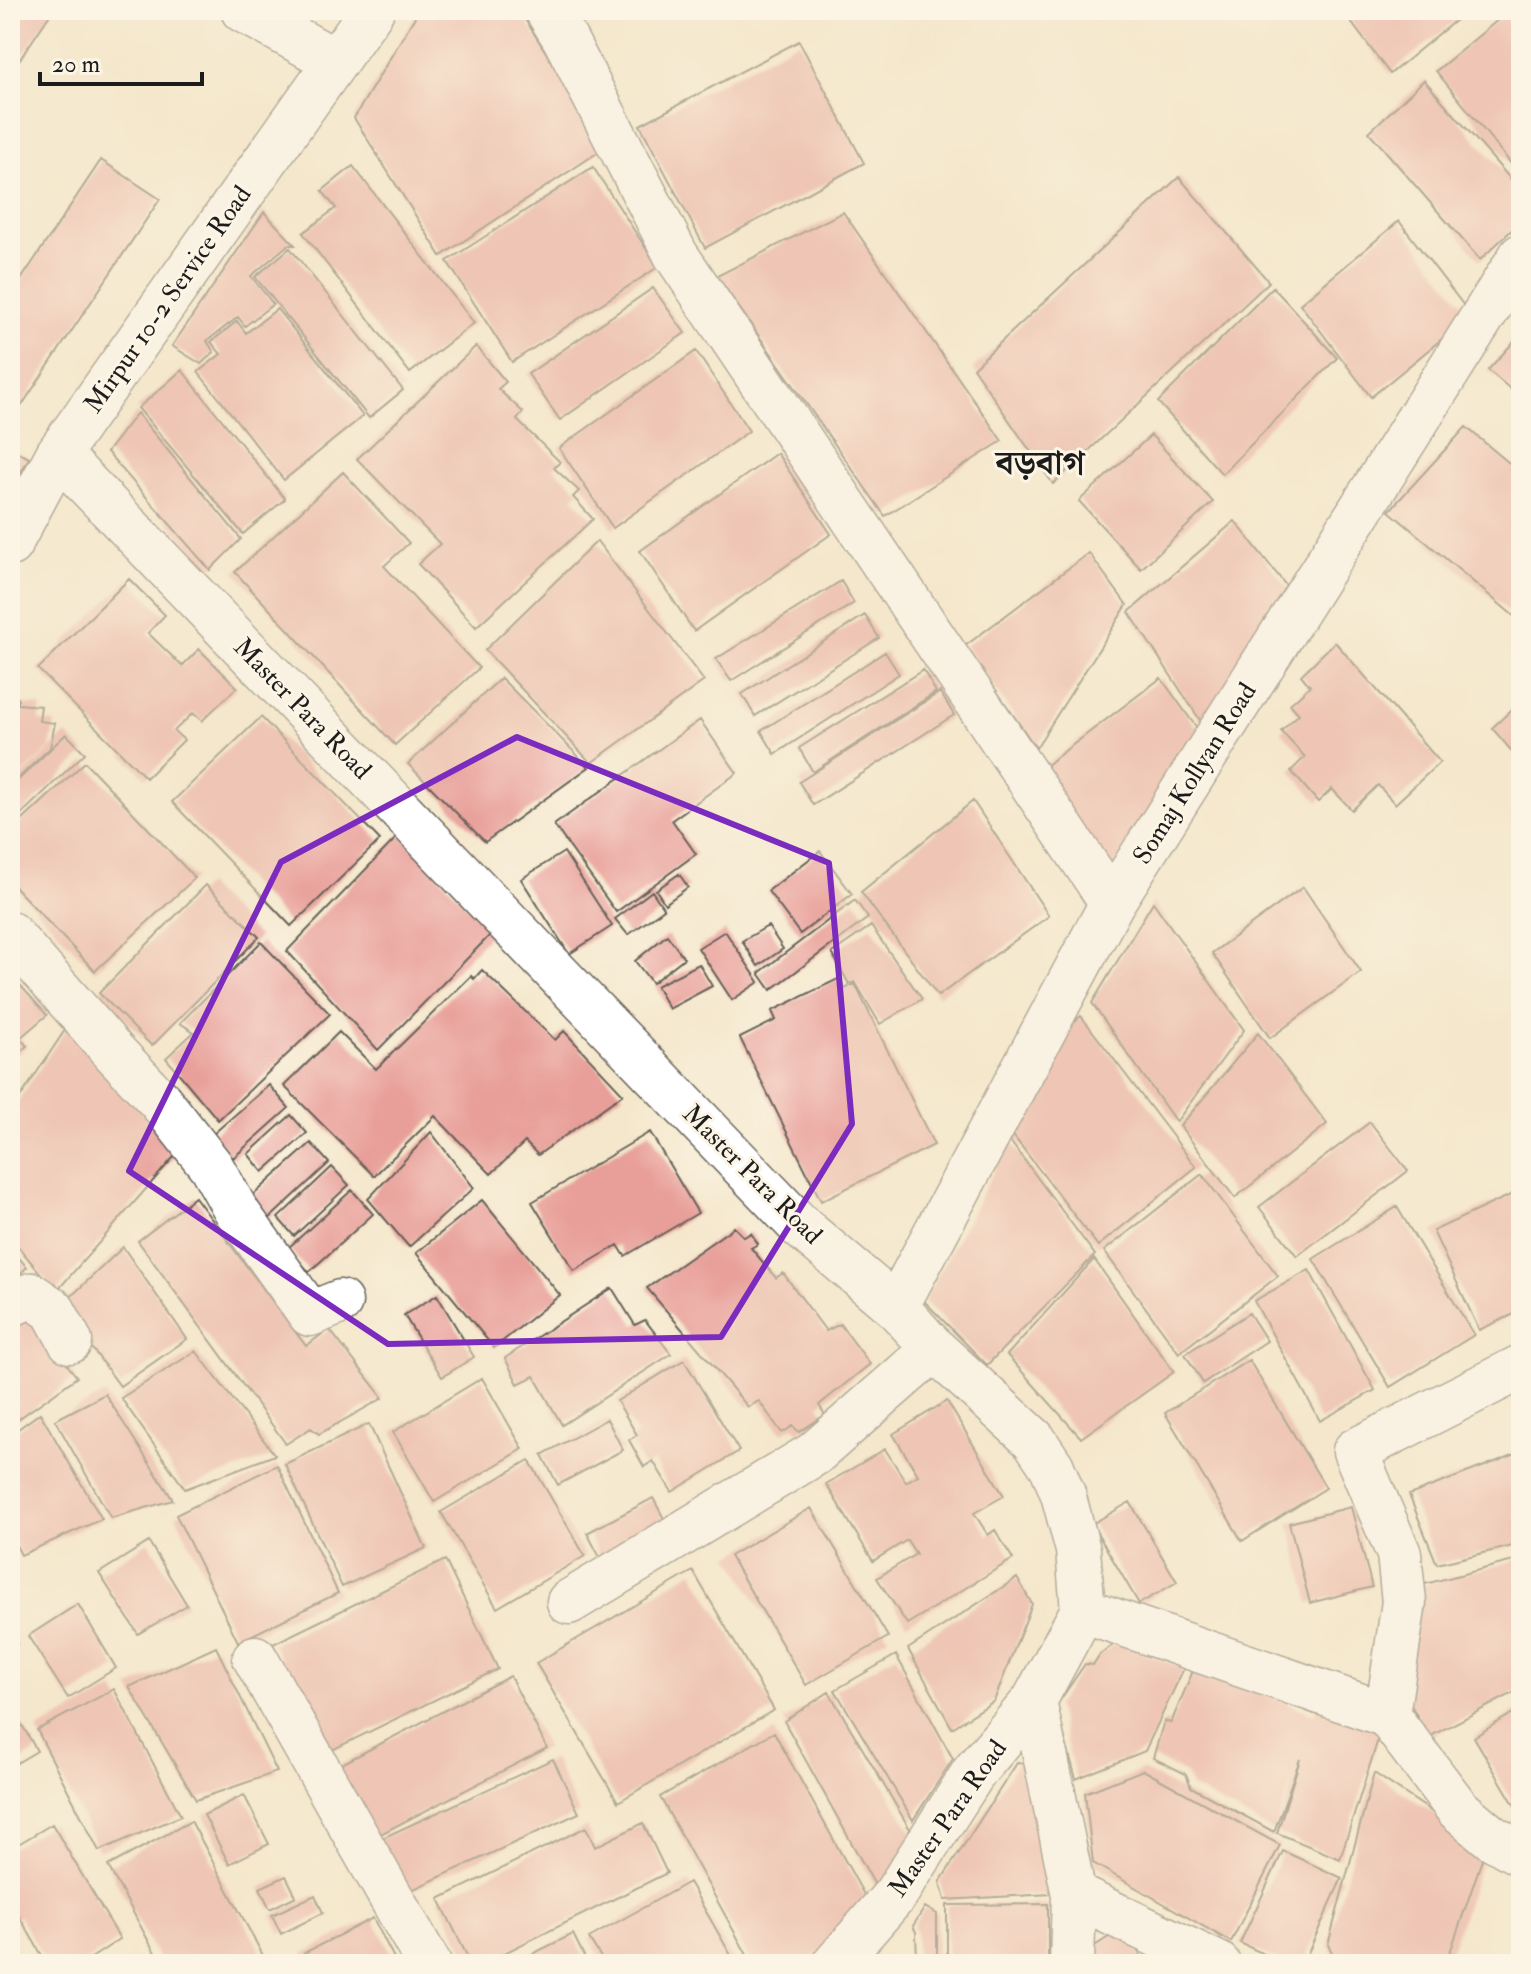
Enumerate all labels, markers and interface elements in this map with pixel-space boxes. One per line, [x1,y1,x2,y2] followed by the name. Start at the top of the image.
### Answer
[40,36,202,86] scale bar
[52,49,101,80] text: 20 m
[77,180,259,420] street label: Mirpur 10-2 Service Road
[993,442,1087,485] district label: বড়বাগ
[227,631,378,786] street label: Master Para Road
[1126,677,1264,870] street label: Somaj Kollyan Road
[676,1098,829,1251] street label: Master Para Road
[882,1734,1014,1903] street label: Master Para Road

